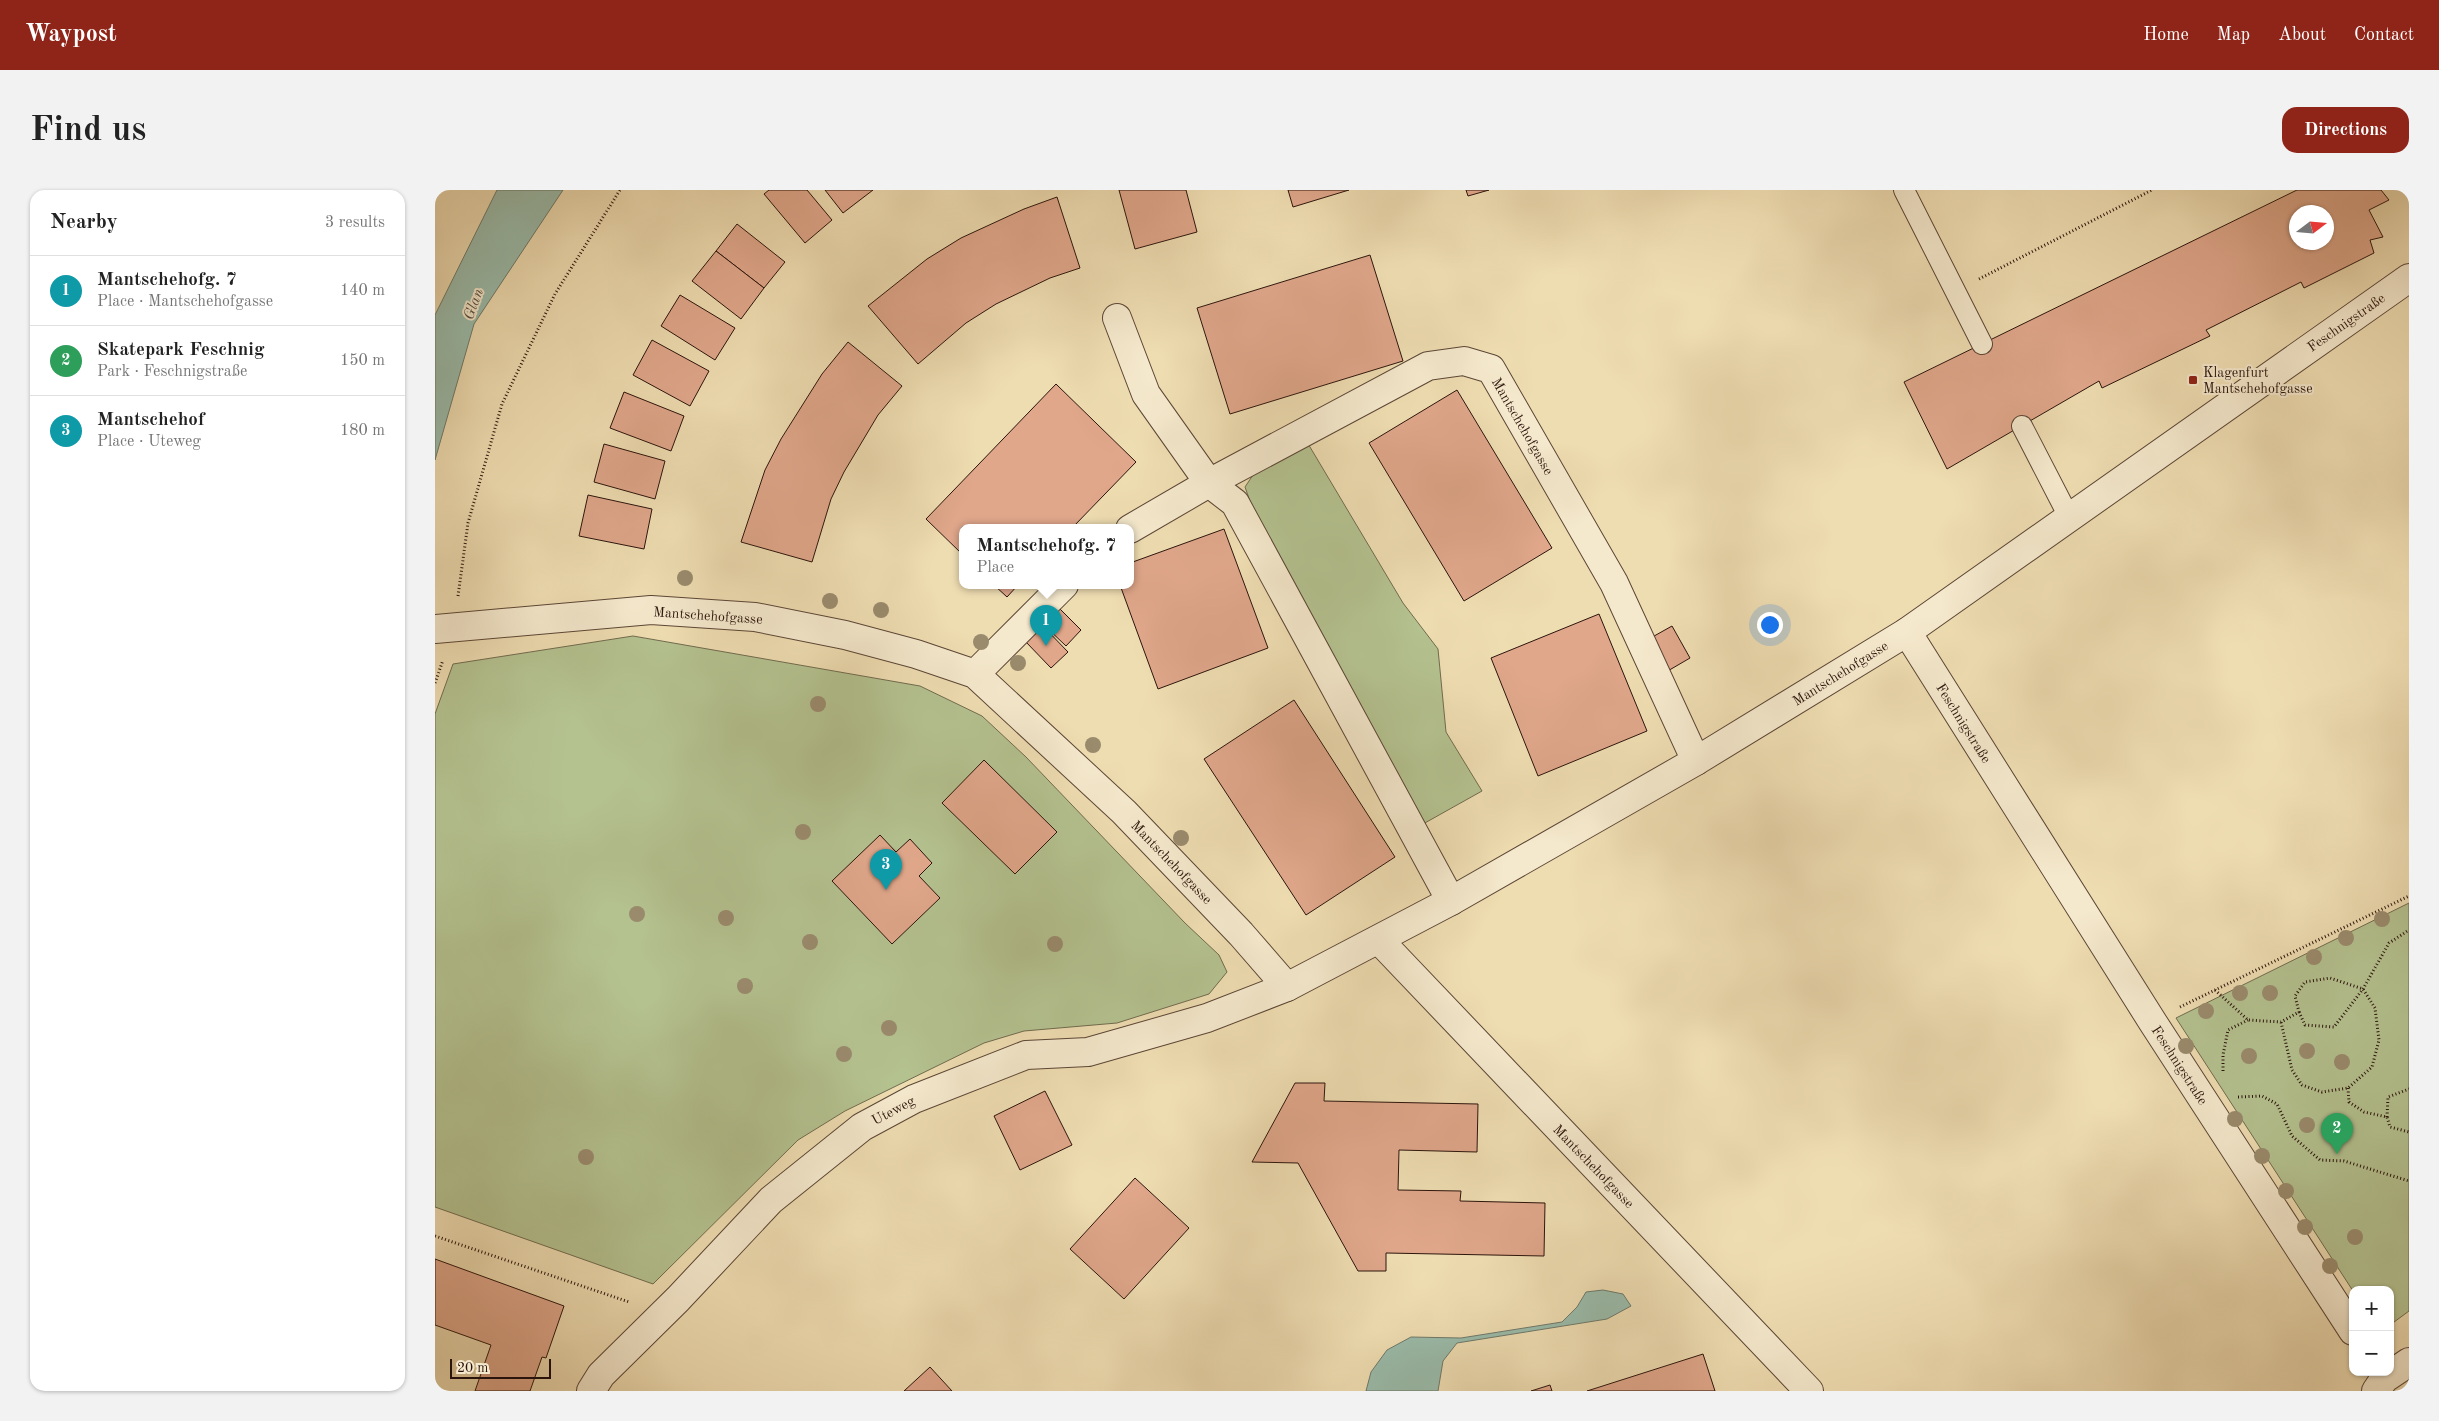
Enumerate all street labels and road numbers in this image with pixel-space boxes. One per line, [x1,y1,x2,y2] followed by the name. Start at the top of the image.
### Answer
[2305,291,2388,355] street label: Feschnigstraße
[1489,376,1556,477] street label: Mantschehofgasse
[653,605,763,627] street label: Mantschehofgasse
[1790,639,1891,709] street label: Mantschehofgasse
[1933,681,1993,766] street label: Feschnigstraße
[1128,818,1214,907] street label: Mantschehofgasse
[2149,1024,2210,1108] street label: Feschnigstraße
[870,1094,918,1128] street label: Uteweg
[1550,1122,1636,1211] street label: Mantschehofgasse

